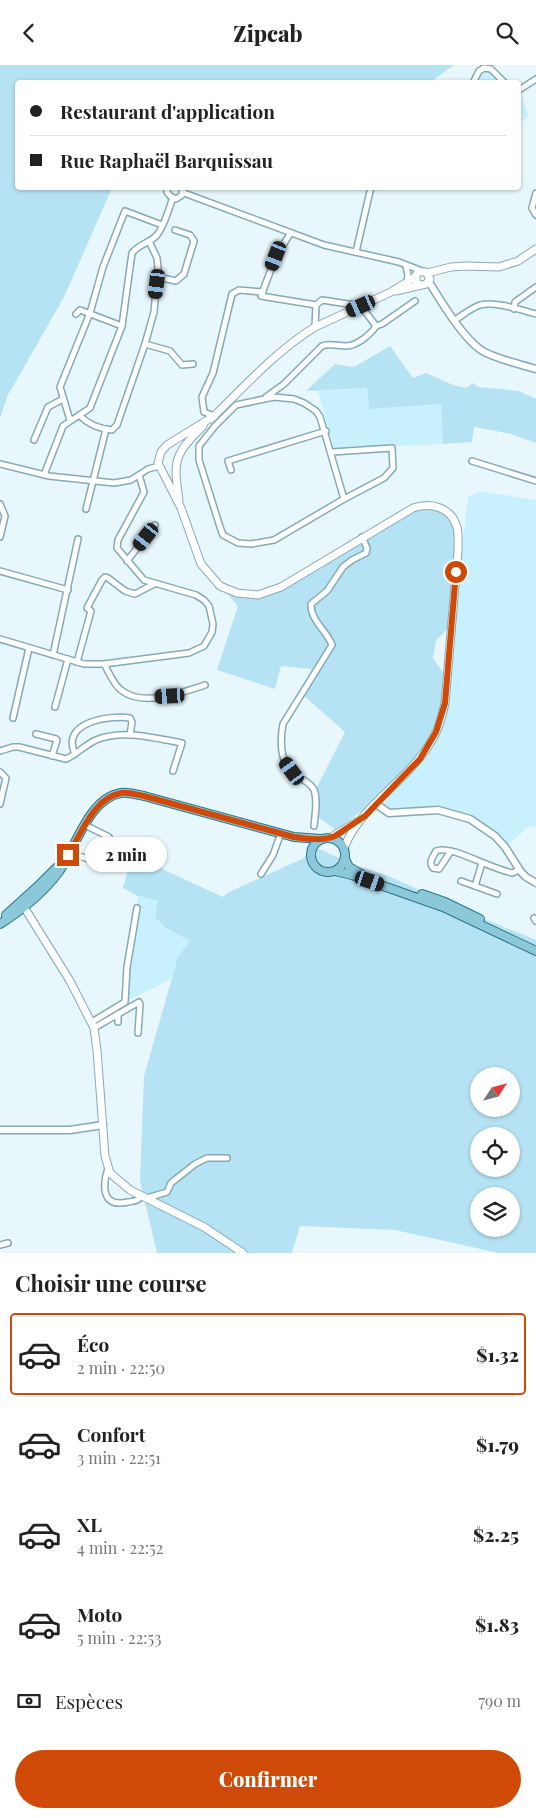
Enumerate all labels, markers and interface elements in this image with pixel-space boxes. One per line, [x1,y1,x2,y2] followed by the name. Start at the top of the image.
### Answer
[233,18,303,48] text: Zipcab
[15,19,43,47] icon: back
[493,19,521,47] icon: search
[60,98,275,124] text: Restaurant d'application
[60,147,273,173] text: Rue Raphaël Barquissau
[263,239,288,273] car
[147,268,166,300] car
[344,293,377,319] car
[130,521,161,553] car
[445,561,467,583] route start
[154,688,185,704] car
[277,754,306,788] car
[86,837,168,873] callout: 2 min
[57,844,79,866] route end
[105,844,147,865] text: 2 min
[353,869,386,893] car
[470,1067,520,1117] north arrow
[470,1067,520,1237] map controls
[470,1127,520,1177] button: locate
[470,1187,520,1237] button: layers
[15,1268,207,1298] text: Choisir une course
[77,1331,109,1357] text: Éco
[17,1332,62,1377] icon: car
[476,1341,519,1367] text: $1.32
[77,1357,165,1378] text: 2 min · 22:50
[77,1421,145,1447] text: Confort
[17,1422,62,1467] icon: car
[476,1431,519,1457] text: $1.79
[77,1447,161,1468] text: 3 min · 22:51
[77,1511,102,1537] text: XL
[17,1512,62,1557] icon: car
[473,1521,519,1547] text: $2.25
[77,1537,163,1558] text: 4 min · 22:52
[77,1601,122,1627] text: Moto
[17,1602,62,1647] icon: car
[475,1611,519,1637] text: $1.83
[77,1627,161,1648] text: 5 min · 22:53
[15,1687,43,1715] icon: cash
[55,1688,123,1714] text: Espèces
[479,1690,521,1711] text: 790 m
[15,1750,521,1808] button: Confirmer

